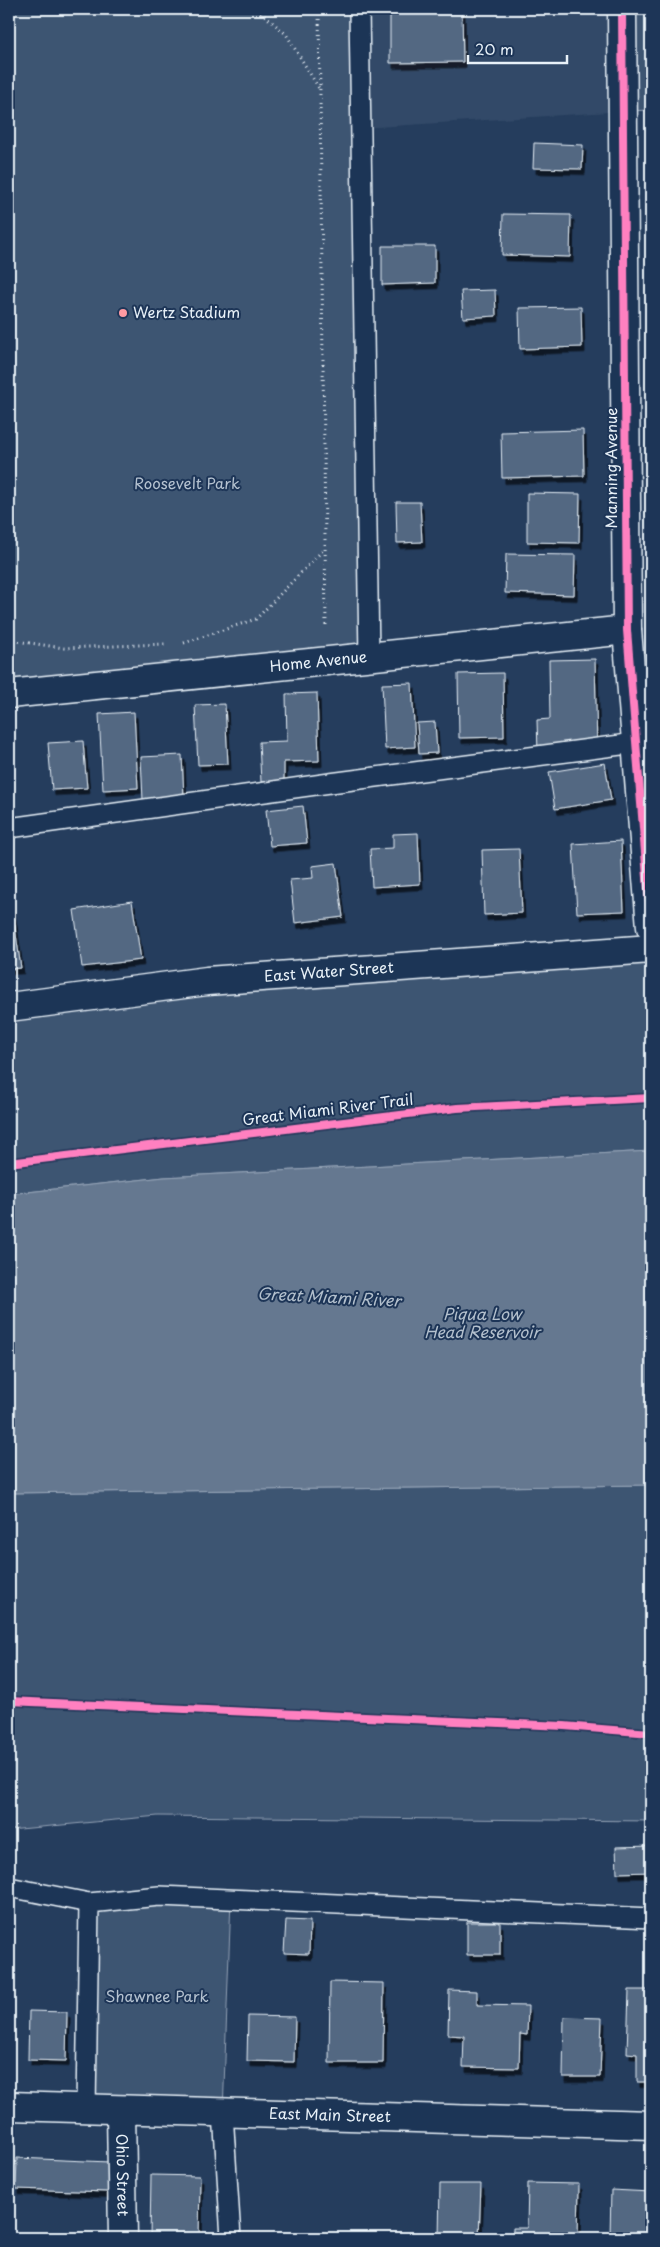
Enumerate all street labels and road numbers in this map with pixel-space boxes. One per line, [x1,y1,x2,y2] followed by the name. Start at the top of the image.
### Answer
[599,408,622,528] street label: Manning Avenue
[268,644,368,677] street label: Home Avenue
[263,955,394,987] street label: East Water Street
[241,1087,415,1130] street label: Great Miami River Trail
[269,2101,391,2127] street label: East Main Street
[111,2134,136,2216] street label: Ohio Street

